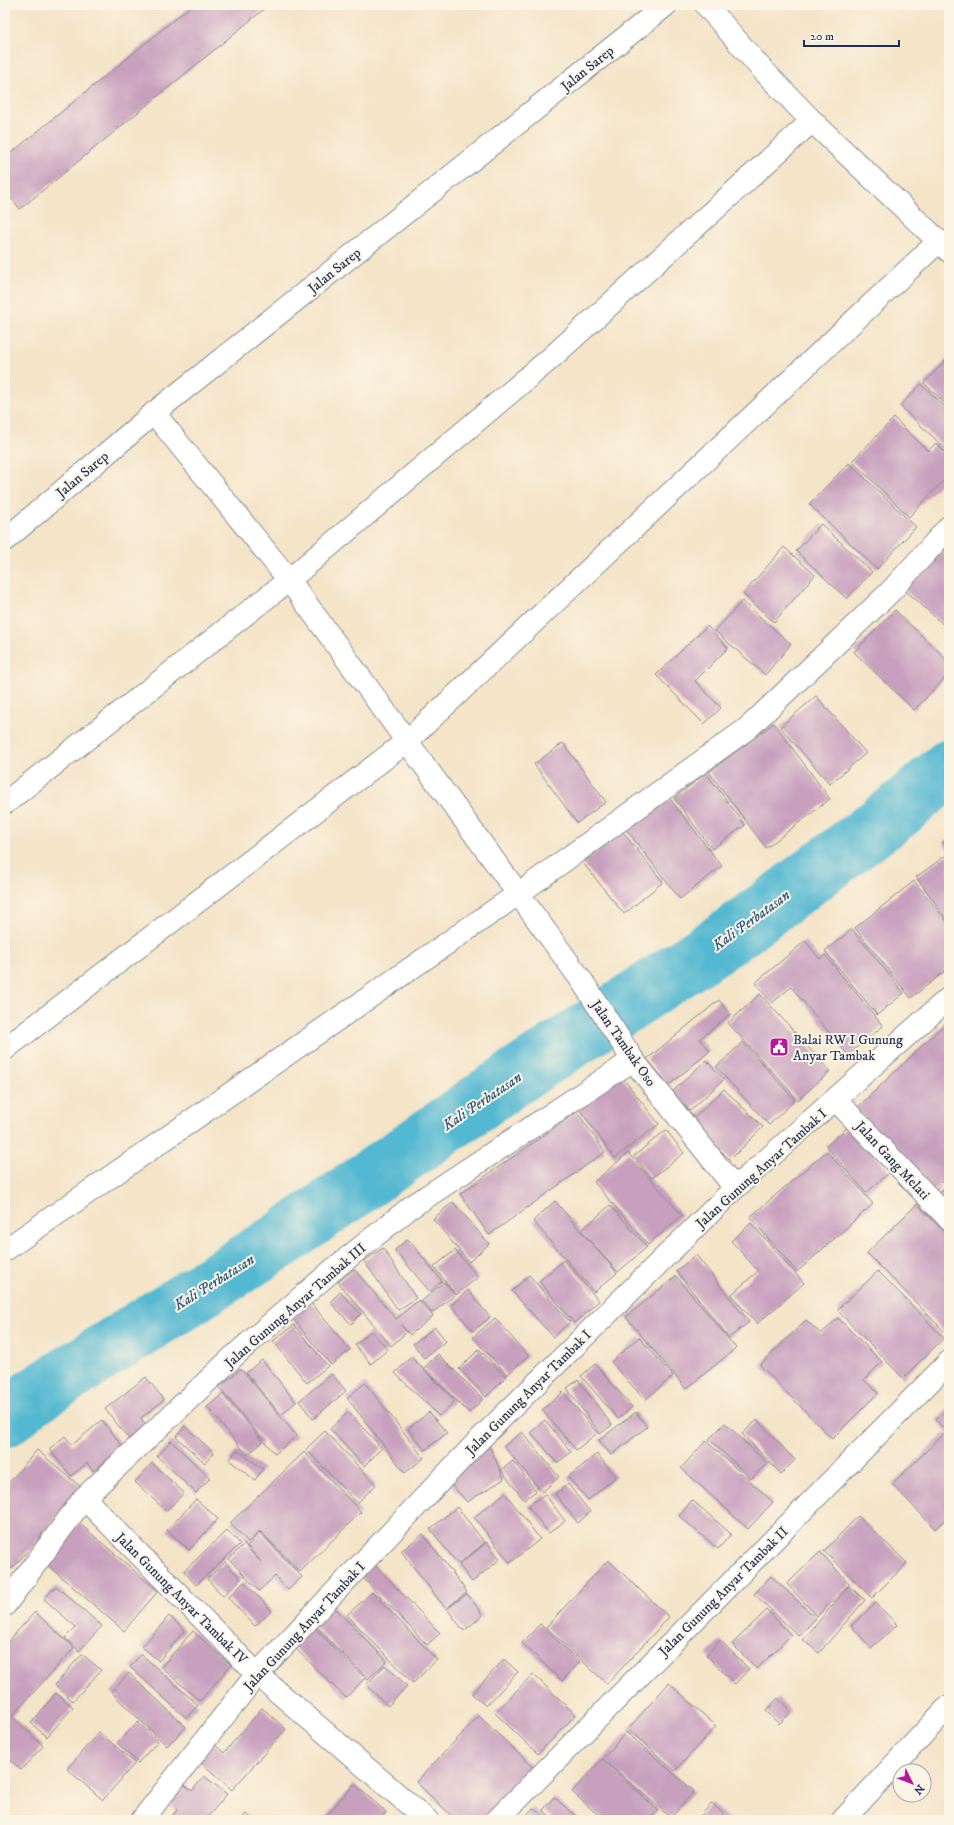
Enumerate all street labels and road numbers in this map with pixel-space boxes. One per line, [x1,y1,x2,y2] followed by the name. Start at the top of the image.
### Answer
[556,42,618,97] street label: Jalan Sarep
[303,244,365,299] street label: Jalan Sarep
[51,448,113,503] street label: Jalan Sarep
[586,995,660,1090] street label: Jalan Tambak Oso
[691,1105,831,1234] street label: Jalan Gunung Anyar Tambak I
[850,1116,934,1204] street label: Jalan Gang Melati
[220,1239,370,1374] street label: Jalan Gunung Anyar Tambak III
[461,1326,595,1461] street label: Jalan Gunung Anyar Tambak I
[654,1523,792,1662] street label: Jalan Gunung Anyar Tambak II
[110,1528,252,1669] street label: Jalan Gunung Anyar Tambak IV
[239,1558,370,1697] street label: Jalan Gunung Anyar Tambak I

